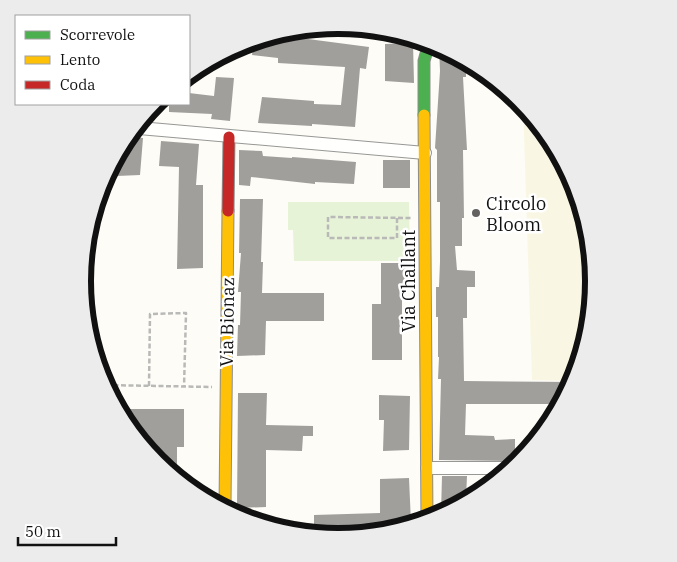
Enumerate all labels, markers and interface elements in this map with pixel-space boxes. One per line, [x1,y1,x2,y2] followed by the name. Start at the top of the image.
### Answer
[15,15,190,105] legend
[60,25,135,44] text: Scorrevole
[60,50,100,69] text: Lento
[60,75,96,94] text: Coda
[486,192,546,236] place label: Circolo Bloom
[470,207,482,219] marker: Circolo Bloom
[397,230,420,332] street label: Via Challant
[215,277,239,367] street label: Via Bionaz
[18,514,115,546] scale bar
[25,522,61,541] text: 50 m

